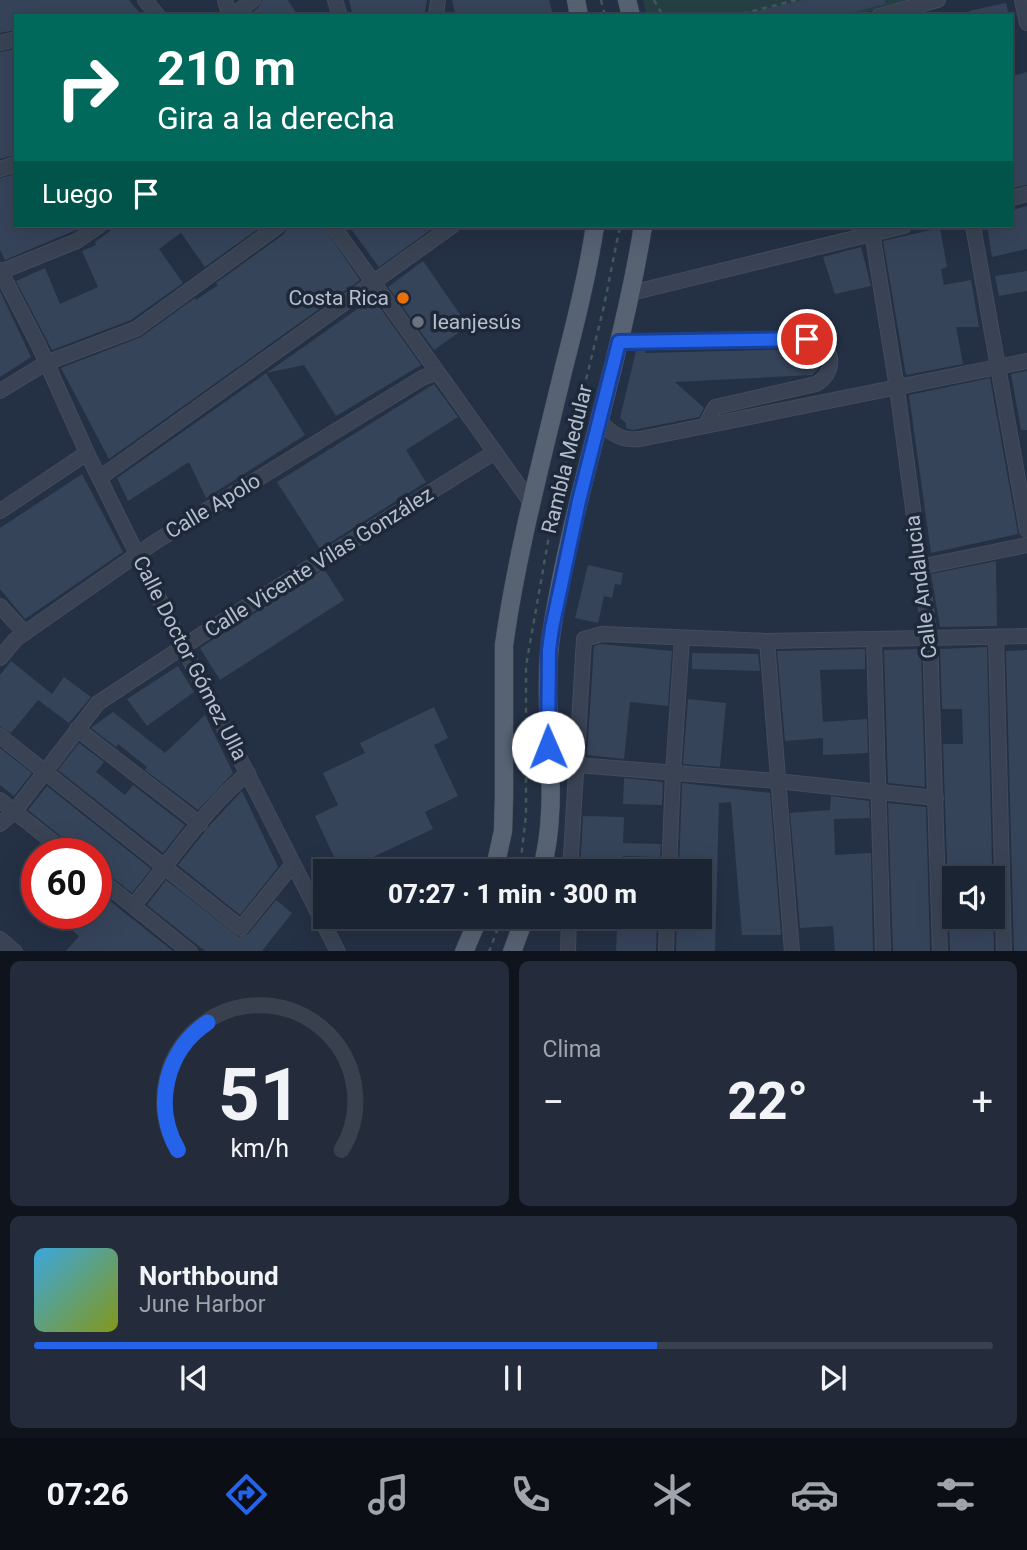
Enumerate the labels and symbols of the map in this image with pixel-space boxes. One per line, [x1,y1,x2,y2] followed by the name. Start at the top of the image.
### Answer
[289,286,389,310] place label: Costa Rica
[395,290,411,306] marker: Costa Rica
[777,309,837,369] pin
[432,310,521,334] place label: Ieanjesús
[410,314,426,330] marker: Ieanjesús
[537,382,597,536] street label: Rambla Medular
[161,468,265,544] street label: Calle Apolo
[200,482,438,642] street label: Calle Vicente Vilas González
[900,514,942,660] street label: Calle Andalucia
[128,552,252,764] street label: Calle Doctor Gómez Ulla
[511,710,585,784] position arrow
[21,838,112,929] speed limit sign: 60

